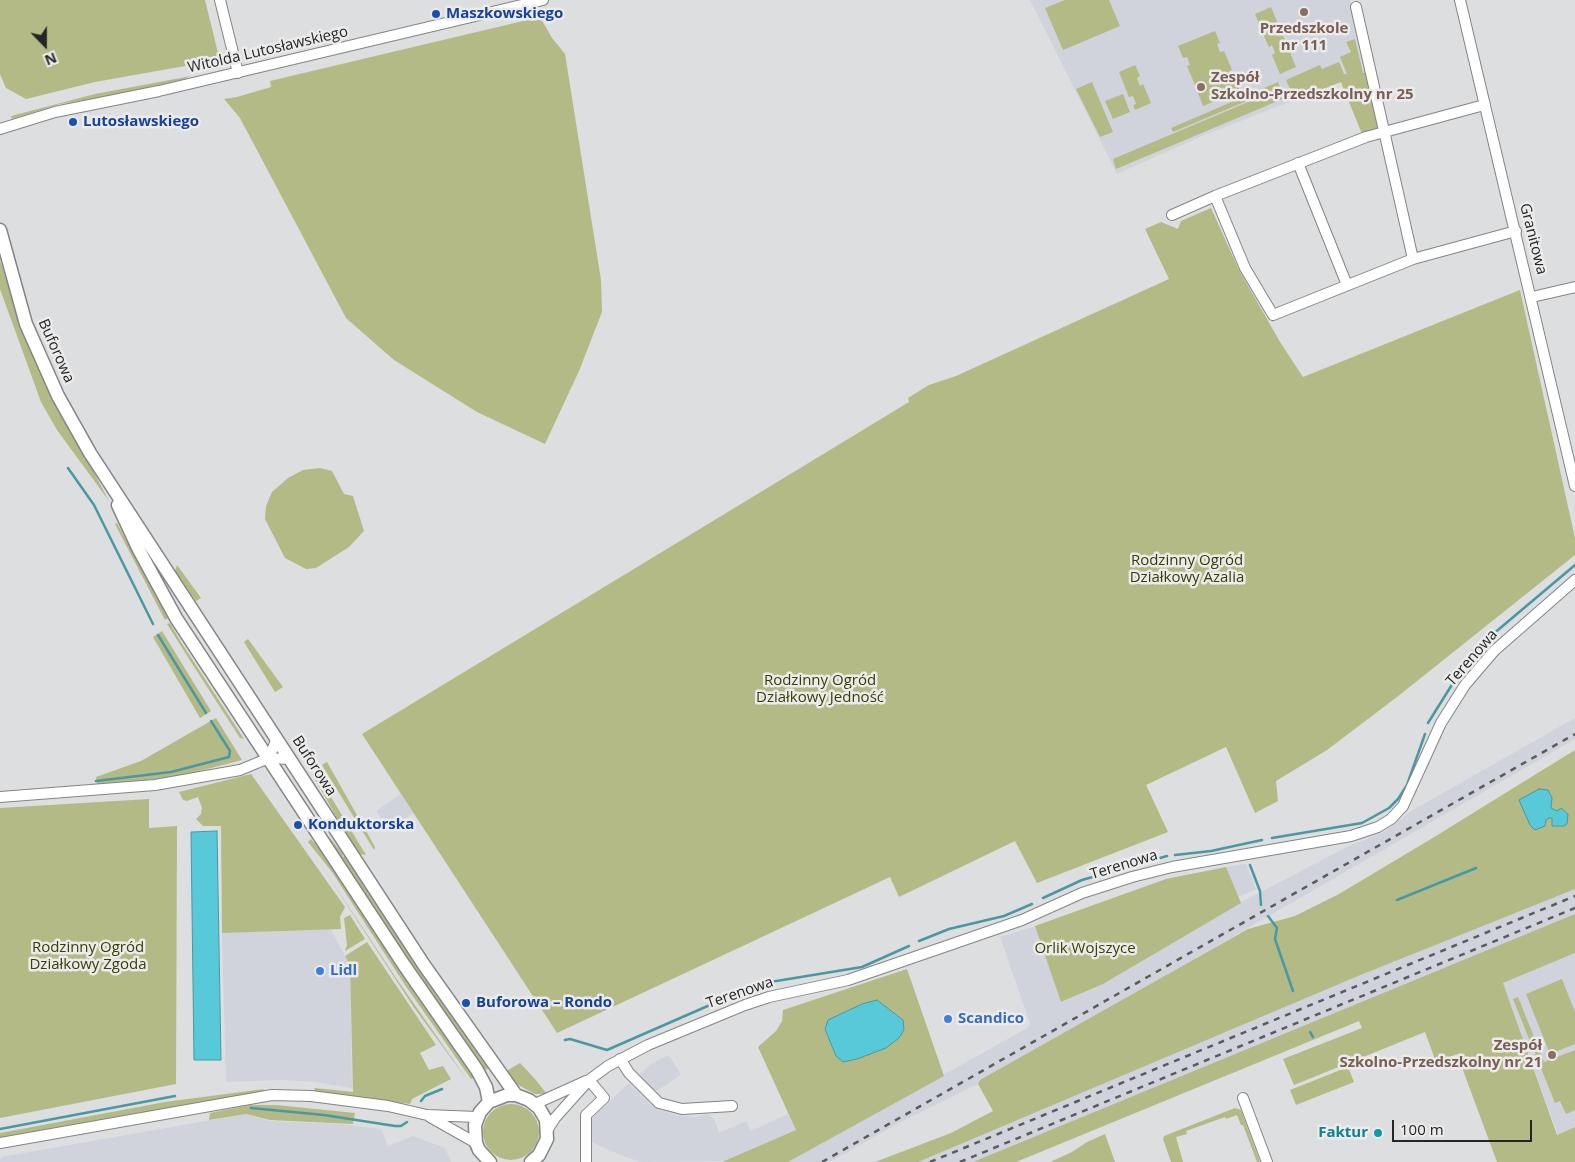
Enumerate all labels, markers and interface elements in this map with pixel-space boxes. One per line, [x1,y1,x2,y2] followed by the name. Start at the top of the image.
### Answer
[446,5,563,23] place label: Maszkowskiego
[1298,6,1310,18] marker: Przedszkole nr 111
[430,8,442,20] marker: Maszkowskiego
[20,20,70,70] north arrow
[1260,20,1348,55] place label: Przedszkole nr 111
[186,23,350,77] street label: Witolda Lutosławskiego
[42,48,60,70] text: N
[1211,69,1414,104] place label: Zespół Szkolno-Przedszkolny nr 25
[1195,81,1207,93] marker: Zespół Szkolno-Przedszkolny nr 25
[83,113,199,131] place label: Lutosławskiego
[67,116,79,128] marker: Lutosławskiego
[1515,202,1551,276] street label: Granitowa
[34,316,78,386] street label: Buforowa
[1130,552,1244,587] park label: Rodzinny Ogród Działkowy Azalia
[1442,626,1502,690] street label: Terenowa
[756,672,884,707] park label: Rodzinny Ogród Działkowy Jedność
[288,733,340,799] street label: Buforowa
[308,816,414,834] place label: Konduktorska
[292,819,304,831] marker: Konduktorska
[1088,846,1160,884] street label: Terenowa
[29,939,147,974] park label: Rodzinny Ogród Działkowy Zgoda
[1034,940,1136,958] park label: Orlik Wojszyce
[330,962,357,980] place label: Lidl
[314,965,326,977] marker: Lidl
[704,973,776,1013] street label: Terenowa
[476,994,612,1012] place label: Buforowa – Rondo
[460,997,472,1009] marker: Buforowa – Rondo
[958,1010,1024,1028] place label: Scandico
[942,1013,954,1025] marker: Scandico
[1339,1037,1542,1072] place label: Zespół Szkolno-Przedszkolny nr 21
[1546,1049,1558,1061] marker: Zespół Szkolno-Przedszkolny nr 21
[1395,1110,1535,1142] scale bar
[1400,1119,1444,1139] text: 100 m
[1318,1124,1368,1142] place label: Faktur
[1372,1127,1384,1139] marker: Faktur

